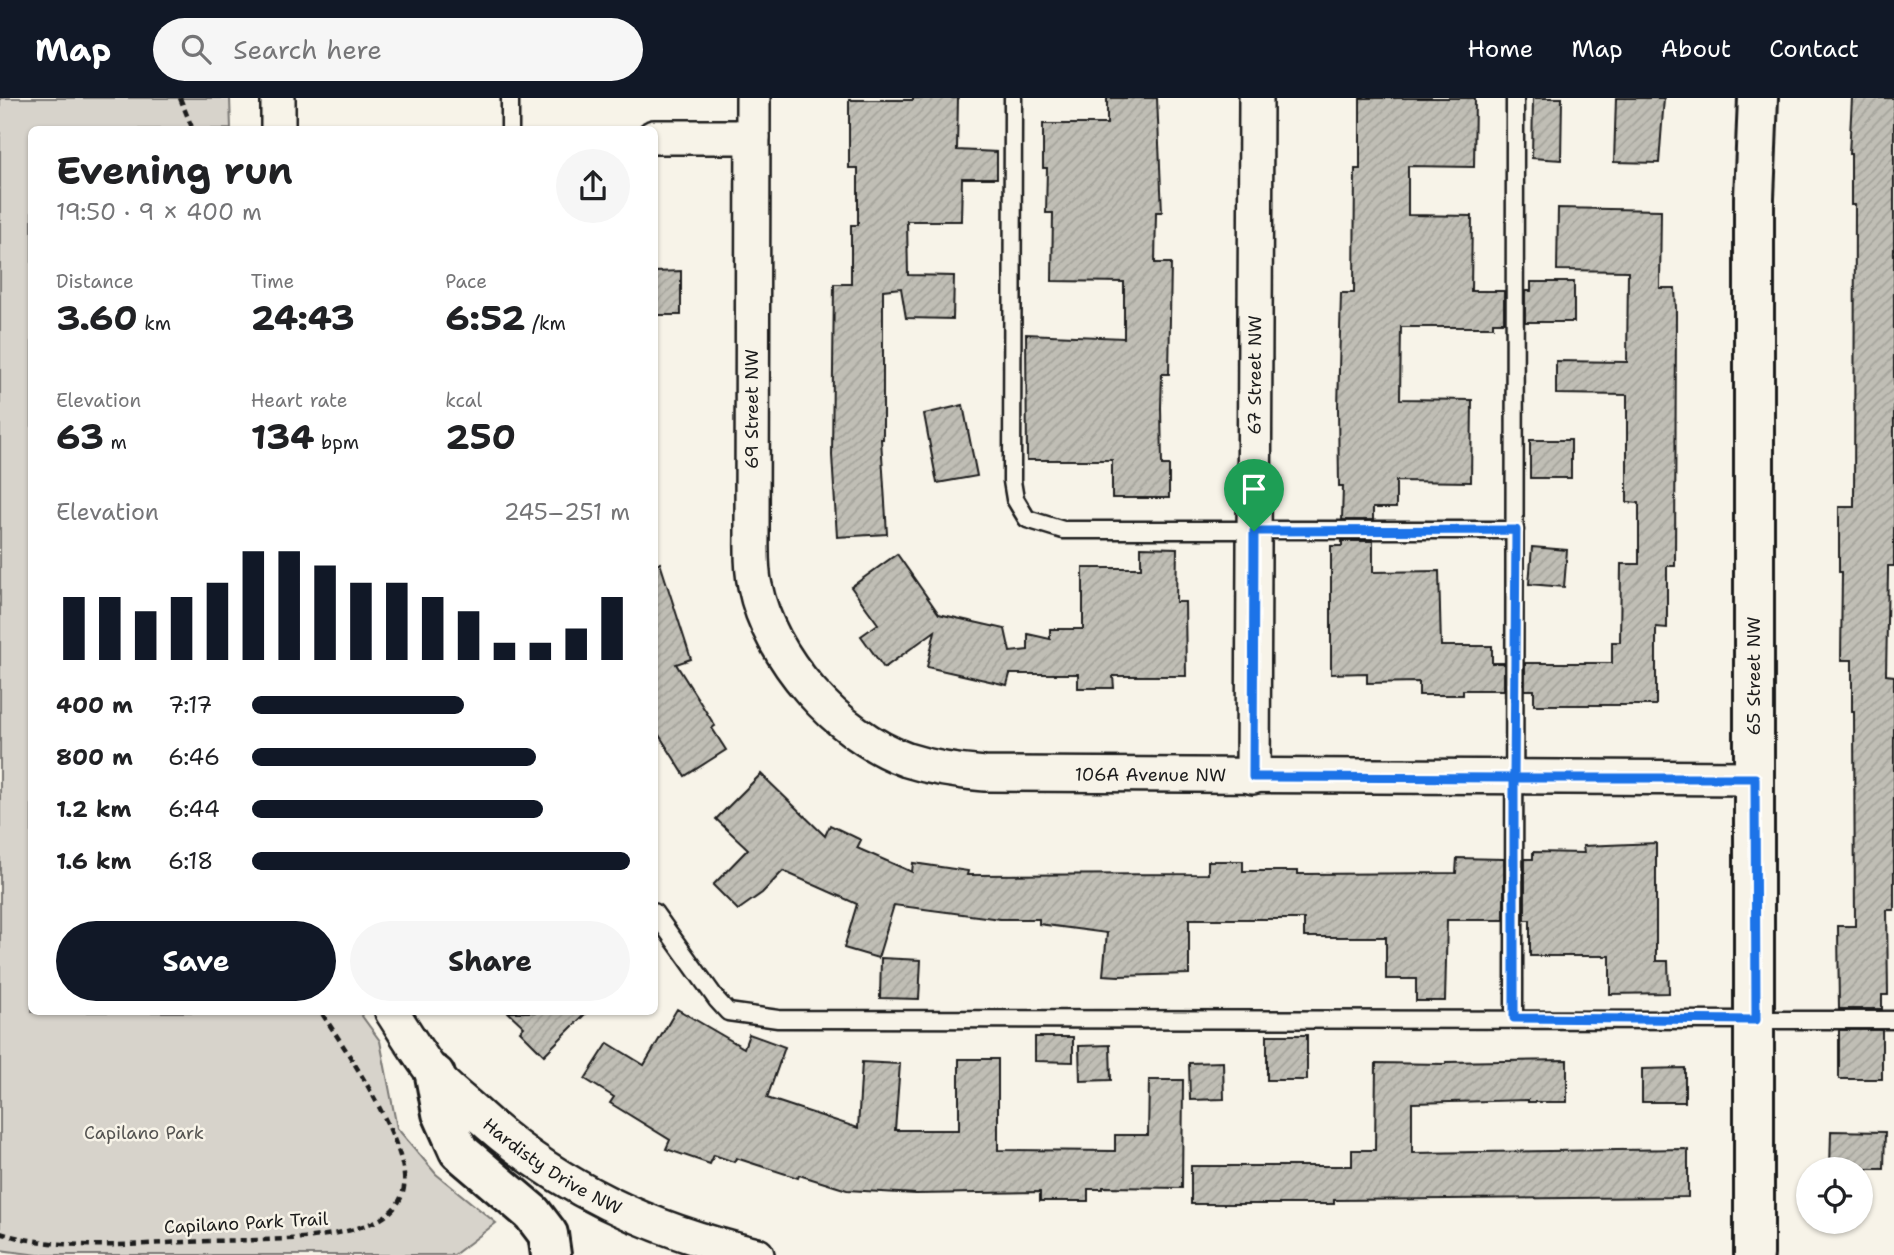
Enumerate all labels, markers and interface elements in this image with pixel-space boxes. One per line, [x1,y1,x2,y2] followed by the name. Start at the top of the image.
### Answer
[153,18,643,81] search box
[35,27,111,72] text: Map
[177,30,215,68] icon: search
[233,32,382,67] text: Search here
[1467,33,1533,65] text: Home
[1571,33,1623,65] text: Map
[1661,33,1731,65] text: About
[1769,33,1859,65] text: Contact
[56,145,293,196] text: Evening run
[556,149,630,223] button: share
[56,197,262,227] text: 19:50 · 9 × 400 m
[56,269,134,294] text: Distance
[251,269,294,294] text: Time
[445,269,487,294] text: Pace
[56,294,138,341] text: 3.60
[251,294,355,341] text: 24:43
[445,294,526,341] text: 6:52
[138,311,171,336] text: km
[526,311,566,336] text: /km
[1243,315,1267,435] street label: 67 Street NW
[740,349,764,469] street label: 69 Street NW
[56,388,141,413] text: Elevation
[251,388,347,413] text: Heart rate
[445,388,482,413] text: kcal
[56,413,104,460] text: 63
[251,413,315,460] text: 134
[445,413,516,460] text: 250
[104,430,127,455] text: m
[315,430,359,455] text: bpm
[1224,459,1284,531] pin
[1235,470,1273,508] icon: arrive
[56,497,159,527] text: Elevation
[504,497,630,527] text: 245–251 m
[1742,616,1766,736] street label: 65 Street NW
[56,690,133,720] text: 400 m
[168,690,212,720] text: 7:17
[56,742,133,772] text: 800 m
[168,742,220,772] text: 6:46
[1075,762,1226,787] street label: 106A Avenue NW
[56,794,132,824] text: 1.2 km
[168,794,220,824] text: 6:44
[56,846,131,876] text: 1.6 km
[168,846,213,876] text: 6:18
[56,921,336,1001] button: Save
[350,921,630,1001] button: Share
[478,1113,626,1220] street label: Hardisty Drive NW
[84,1121,204,1145] park label: Capilano Park
[1796,1157,1873,1234] map controls
[1796,1157,1873,1234] button: locate
[163,1207,329,1239] street label: Capilano Park Trail

